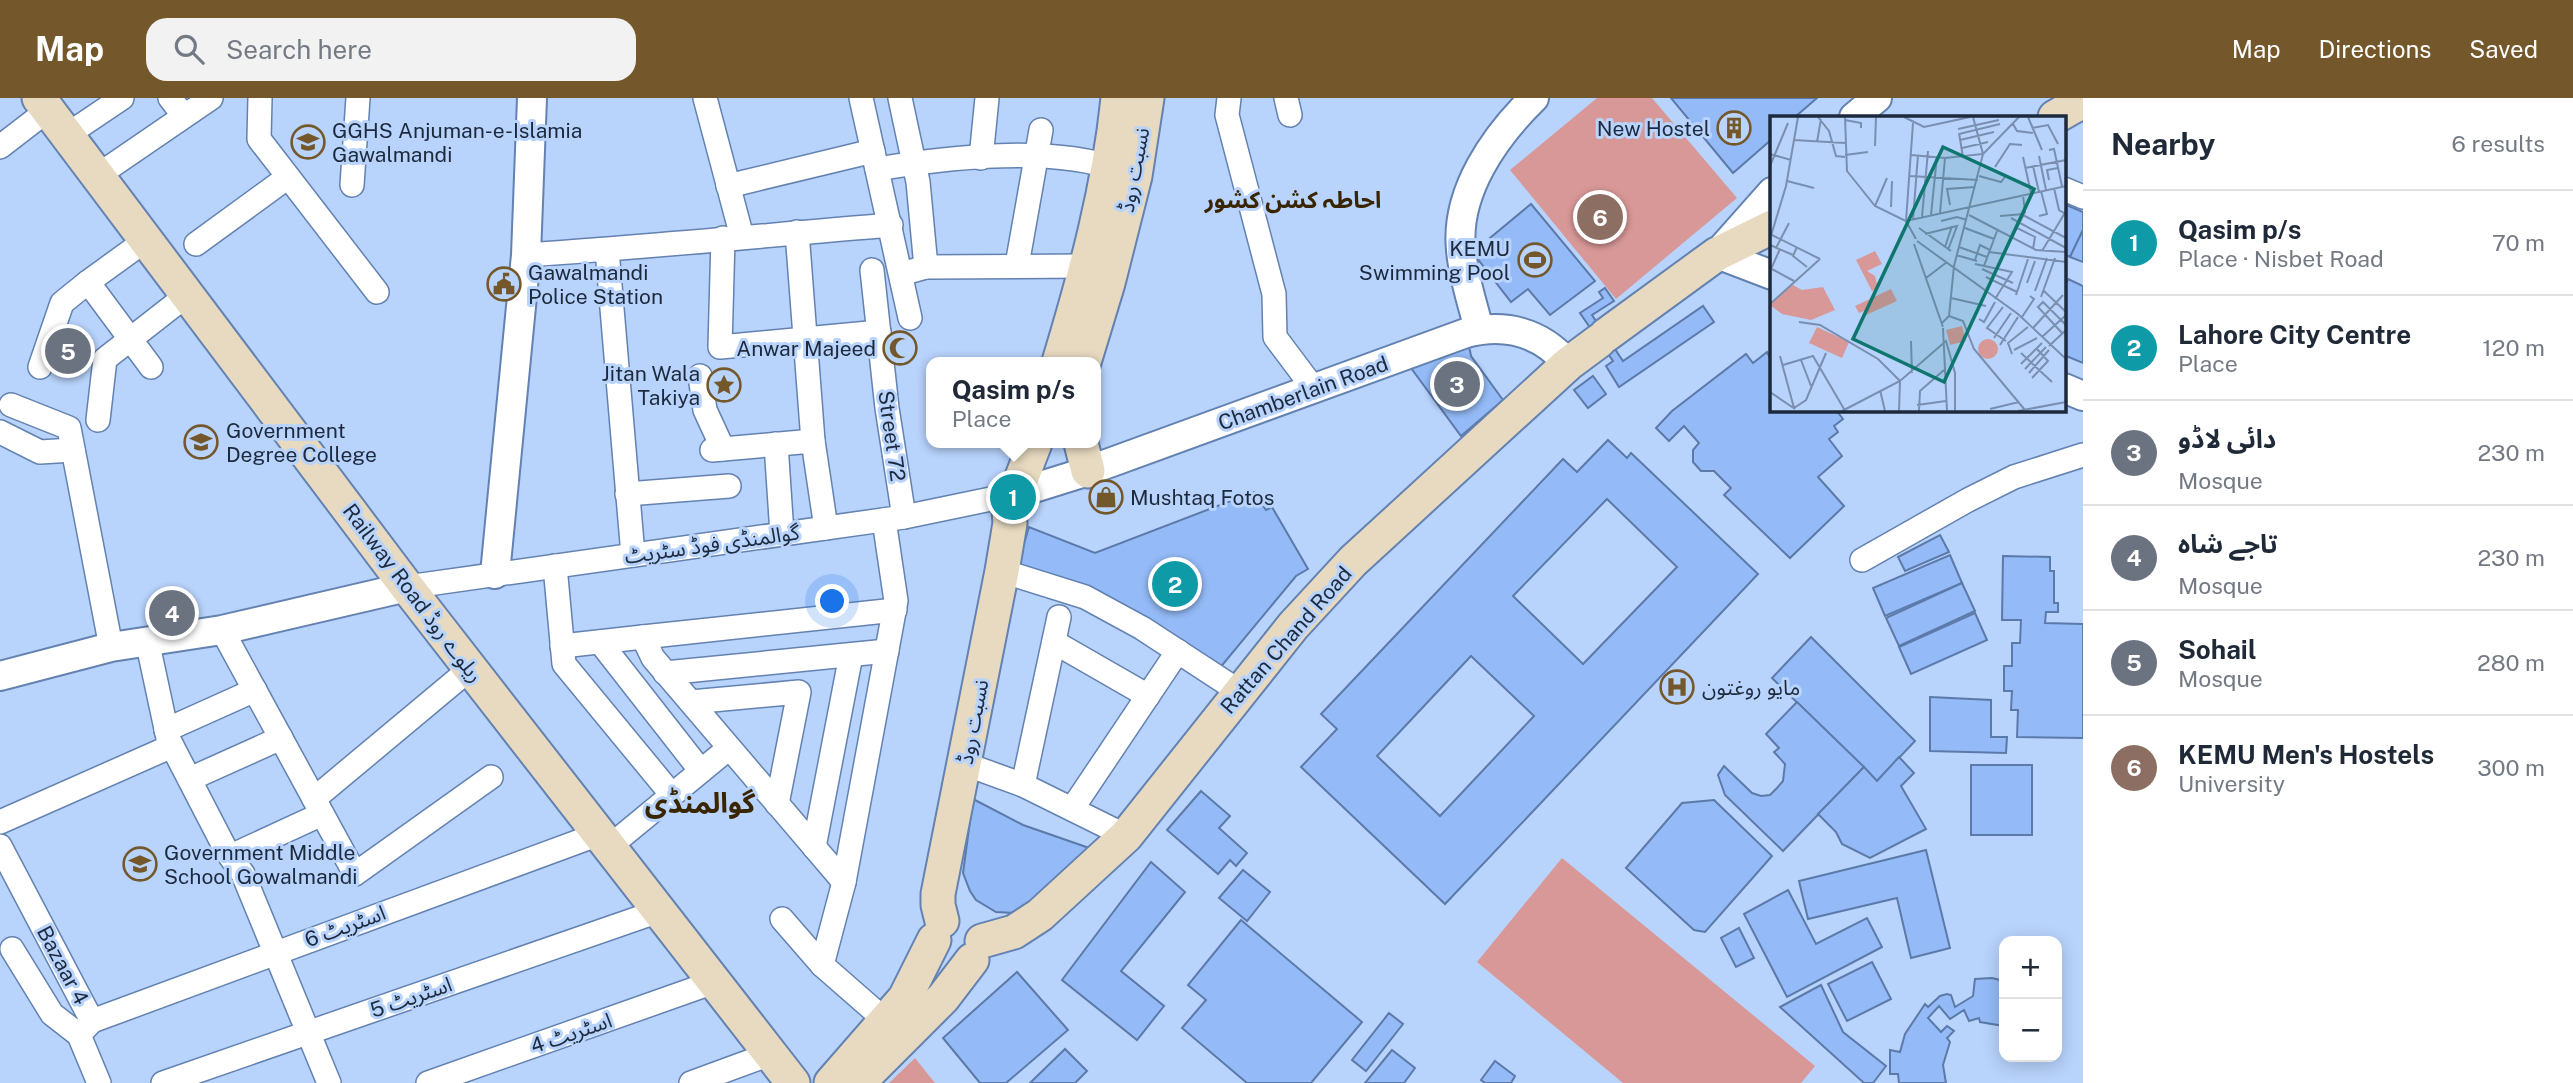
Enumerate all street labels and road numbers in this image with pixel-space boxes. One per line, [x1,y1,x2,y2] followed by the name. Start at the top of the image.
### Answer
[1114,125,1154,215] street label: نسبت روڈ
[1215,351,1391,435] street label: Chamberlain Road
[873,389,911,483] street label: Street 72
[338,499,488,687] street label: Railway Road ریلوے روڈ
[623,519,801,569] street label: گوالمنڈی فوڈ سٹریٹ
[1215,561,1357,719] street label: Rattan Chand Road
[953,677,993,767] street label: نسبت روڈ
[301,900,389,952] street label: اسٹریٹ 6
[32,921,94,1009] street label: Bazaar 4
[367,971,455,1023] street label: اسٹریٹ 5
[527,1007,615,1059] street label: اسٹریٹ 4

